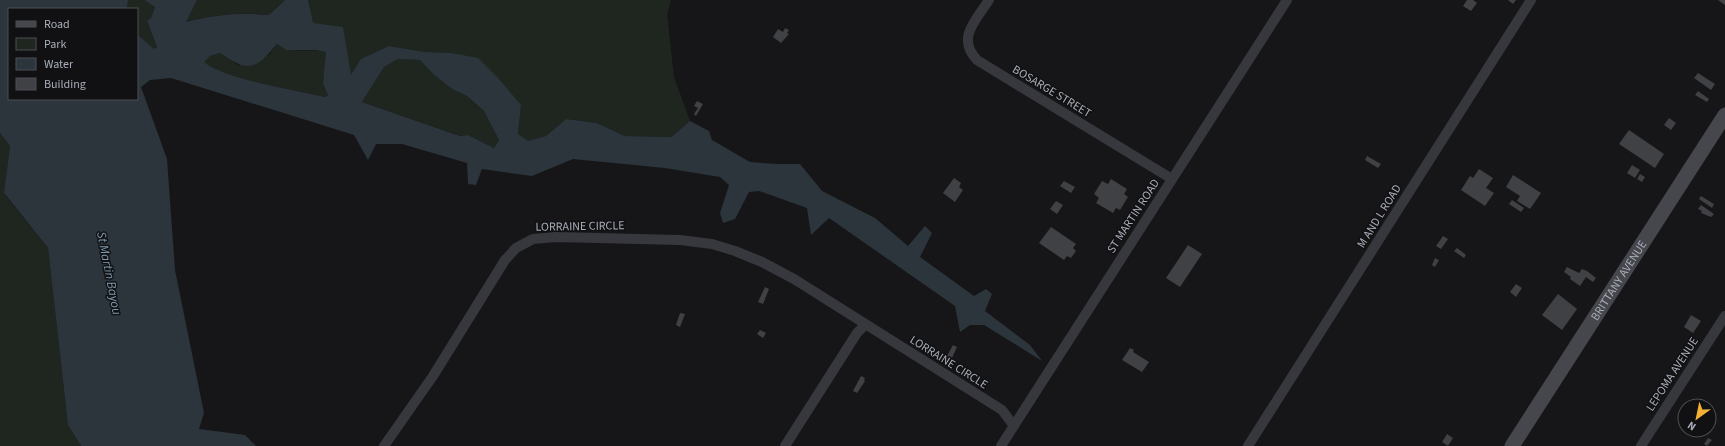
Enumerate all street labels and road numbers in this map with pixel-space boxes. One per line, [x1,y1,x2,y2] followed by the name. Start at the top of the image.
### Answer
[1009,61,1095,122] street label: BOSARGE STREET
[1103,176,1164,257] street label: ST MARTIN ROAD
[1353,181,1406,251] street label: M AND L ROAD
[535,217,625,236] street label: LORRAINE CIRCLE
[1587,237,1651,324] street label: BRITTANY AVENUE
[906,332,991,393] street label: LORRAINE CIRCLE
[1642,334,1703,415] street label: LEPOMA AVENUE

